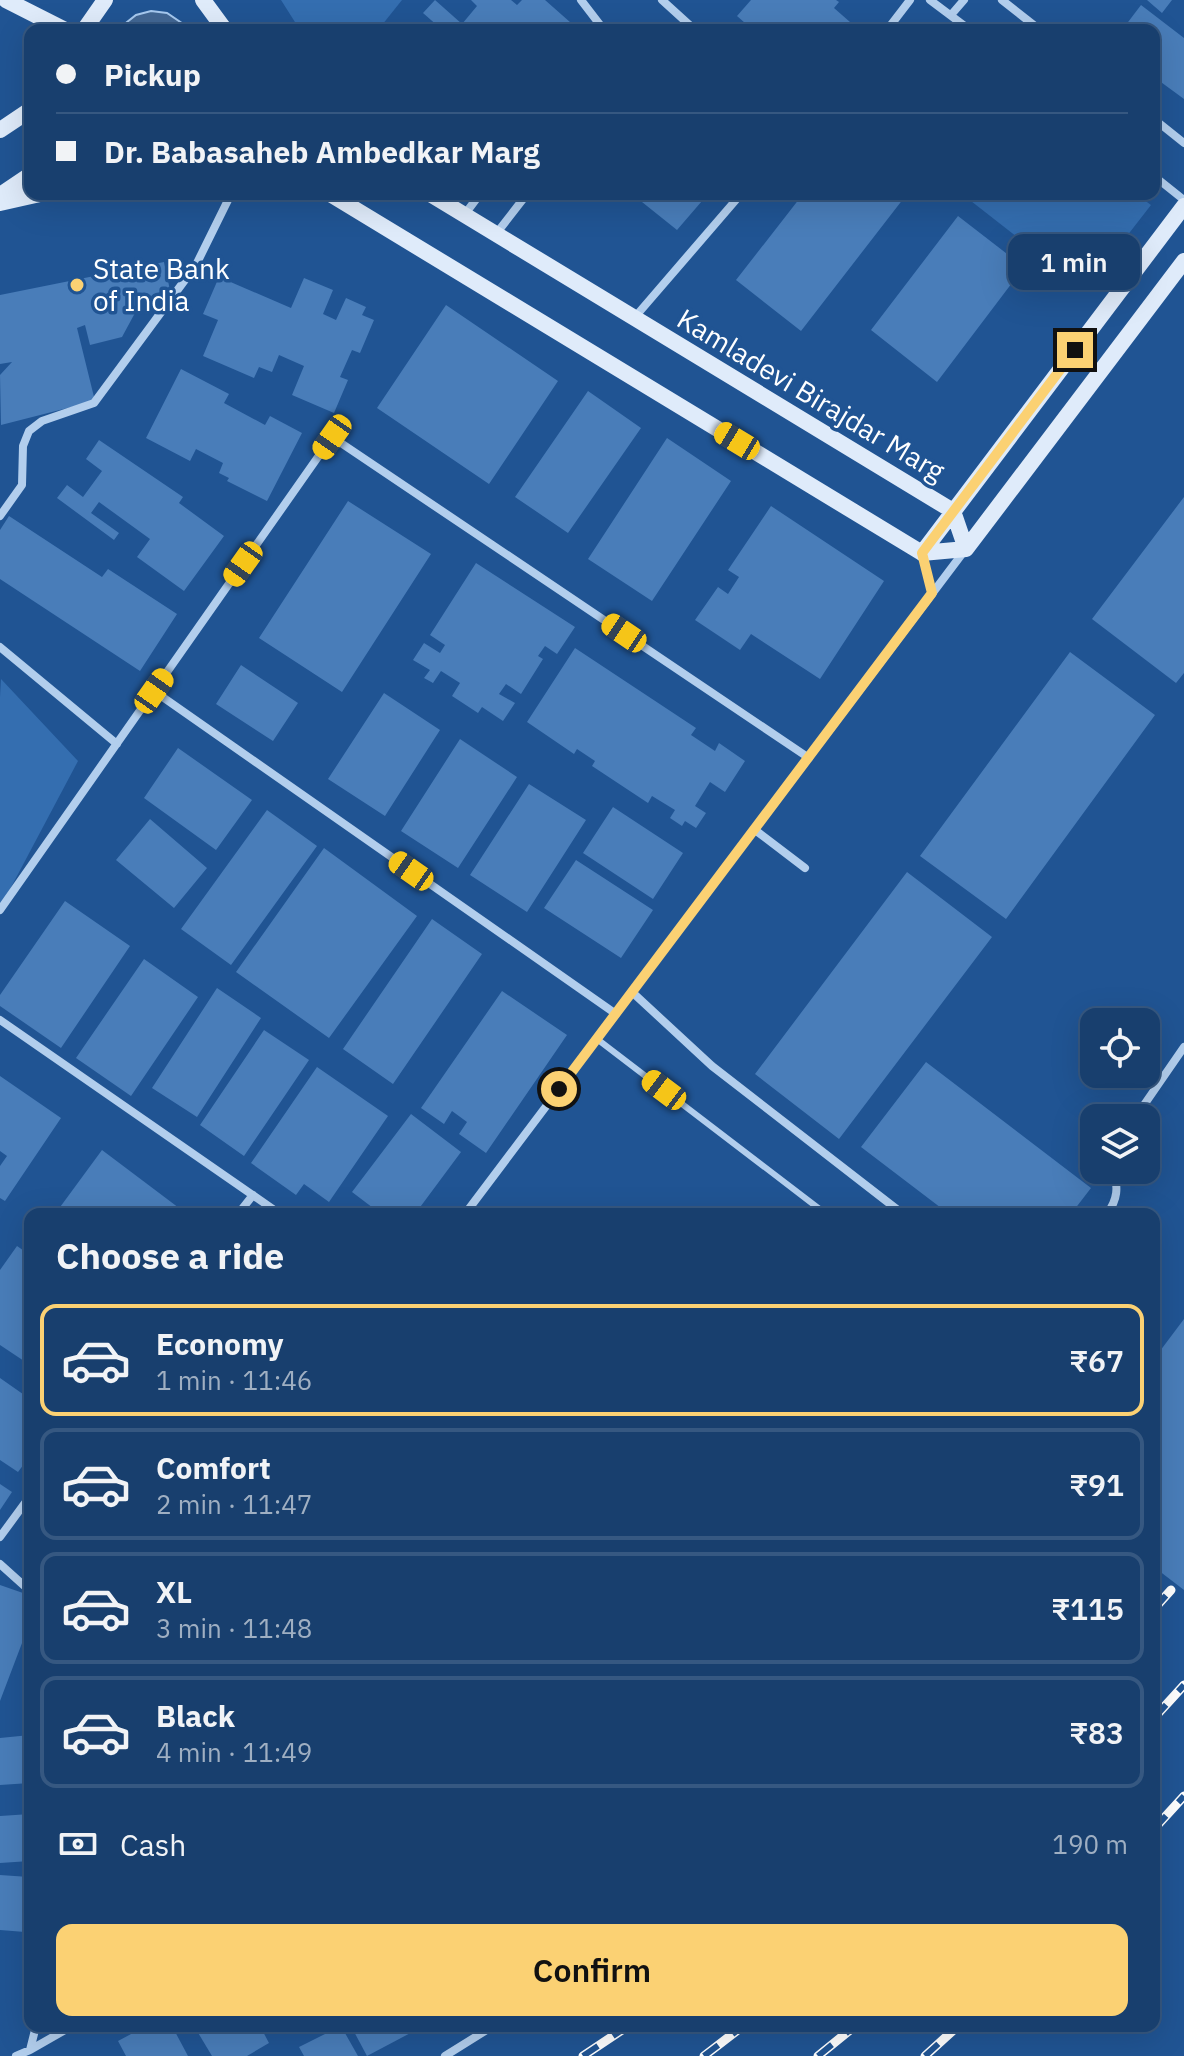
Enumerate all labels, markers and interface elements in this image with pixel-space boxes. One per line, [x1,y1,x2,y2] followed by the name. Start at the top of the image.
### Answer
[104,55,201,94] text: Pickup
[104,132,540,171] text: Dr. Babasaheb Ambedkar Marg
[1009,234,1141,290] callout: 1 min
[1040,245,1108,279] text: 1 min
[93,250,230,319] place label: State Bank of India
[68,276,86,294] marker: State Bank of India
[671,300,952,489] street label: Kamladevi Birajdar Marg
[1057,332,1093,368] route end
[308,410,356,464] car
[710,418,764,464] car
[219,537,267,591] car
[597,610,651,656] car
[130,664,178,718] car
[384,847,438,895] car
[1080,1008,1160,1184] map controls
[1080,1008,1160,1088] button: locate
[638,1066,690,1114] car
[541,1071,577,1107] route start
[1080,1104,1160,1184] button: layers
[56,1232,284,1279] text: Choose a ride
[60,1324,132,1396] icon: car
[156,1324,284,1363] text: Economy
[1069,1341,1124,1380] text: ₹67
[156,1363,312,1397] text: 1 min · 11:46
[60,1448,132,1520] icon: car
[156,1448,271,1487] text: Comfort
[1069,1465,1124,1504] text: ₹91
[156,1487,312,1521] text: 2 min · 11:47
[60,1572,132,1644] icon: car
[156,1572,192,1611] text: XL
[1051,1589,1124,1628] text: ₹115
[156,1611,312,1645] text: 3 min · 11:48
[60,1696,132,1768] icon: car
[156,1696,235,1735] text: Black
[1069,1713,1124,1752] text: ₹83
[156,1735,312,1769] text: 4 min · 11:49
[56,1822,100,1866] icon: cash
[120,1825,186,1864] text: Cash
[1052,1827,1128,1861] text: 190 m
[56,1924,1128,2016] button: Confirm

